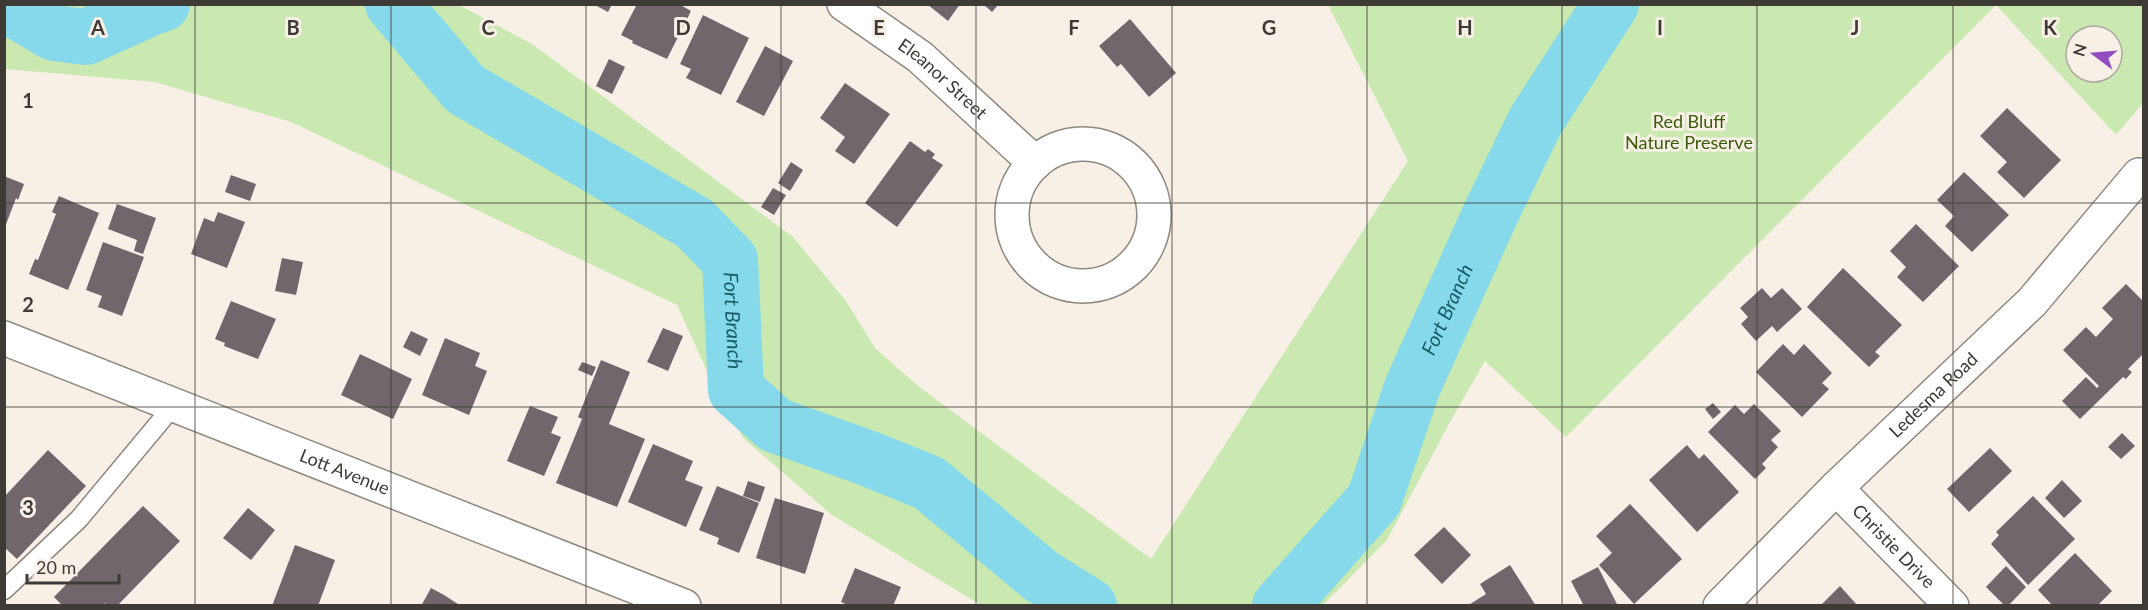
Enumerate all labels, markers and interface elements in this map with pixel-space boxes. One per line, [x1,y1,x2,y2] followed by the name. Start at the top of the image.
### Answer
[90,15,105,39] text: A
[286,15,300,39] text: B
[481,15,495,39] text: C
[675,15,691,39] text: D
[873,15,885,39] text: E
[1068,15,1080,39] text: F
[1262,15,1276,39] text: G
[1457,15,1473,39] text: H
[1657,15,1663,39] text: I
[1851,15,1859,39] text: J
[2043,15,2057,39] text: K
[2064,24,2124,84] north arrow
[894,33,993,124] street label: Eleanor Street
[2068,41,2090,58] text: N
[22,88,34,112] text: 1
[1625,110,1753,153] park label: Red Bluff Nature Preserve
[1415,260,1477,358] water label: Fort Branch
[720,271,748,370] water label: Fort Branch
[22,292,34,316] text: 2
[1884,348,1982,442] street label: Ledesma Road
[297,444,393,499] street label: Lott Avenue
[22,495,34,519] text: 3
[1848,499,1940,592] street label: Christie Drive
[27,547,118,585] scale bar
[36,556,76,578] text: 20 m

